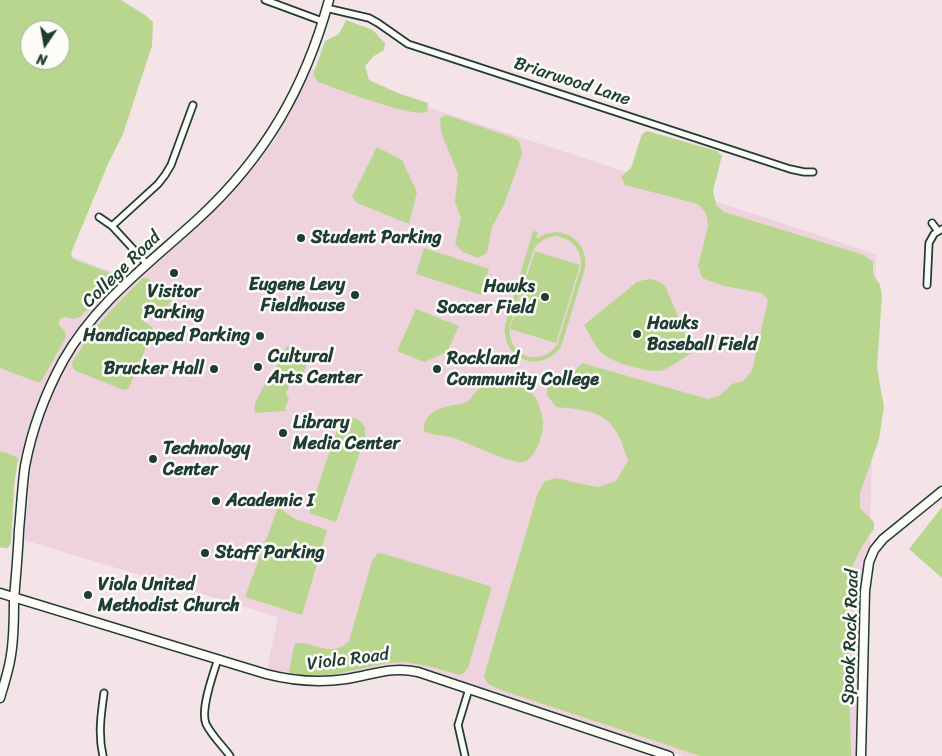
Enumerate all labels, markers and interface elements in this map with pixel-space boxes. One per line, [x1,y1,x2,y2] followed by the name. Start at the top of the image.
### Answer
[20,20,70,70] north arrow
[35,46,49,72] text: N
[511,53,633,111] street label: Briarwood Lane
[78,227,166,313] street label: College Road
[311,227,442,249] place label: Student Parking
[295,232,307,244] marker: Student Parking
[168,267,180,279] marker: Visitor Parking
[249,274,345,316] place label: Eugene Levy Fieldhouse
[437,276,535,318] place label: Hawks Soccer Field
[144,281,204,324] place label: Visitor Parking
[349,289,361,301] marker: Eugene Levy Fieldhouse
[539,291,551,303] marker: Hawks Soccer Field
[647,313,757,356] place label: Hawks Baseball Field
[83,325,250,347] place label: Handicapped Parking
[631,328,643,340] marker: Hawks Baseball Field
[254,330,266,342] marker: Handicapped Parking
[268,346,362,388] place label: Cultural Arts Center
[447,348,599,390] place label: Rockland Community College
[104,358,204,380] place label: Brucker Hall
[252,361,264,373] marker: Cultural Arts Center
[208,363,220,375] marker: Brucker Hall
[431,363,443,375] marker: Rockland Community College
[293,412,400,454] place label: Library Media Center
[277,427,289,439] marker: Library Media Center
[163,438,250,480] place label: Technology Center
[147,453,159,465] marker: Technology Center
[226,490,314,512] place label: Academic I
[210,495,222,507] marker: Academic I
[215,542,325,564] place label: Staff Parking
[199,547,211,559] marker: Staff Parking
[838,569,864,705] street label: Spook Rock Road
[98,574,240,616] place label: Viola United Methodist Church
[82,589,94,601] marker: Viola United Methodist Church
[306,644,390,676] street label: Viola Road

